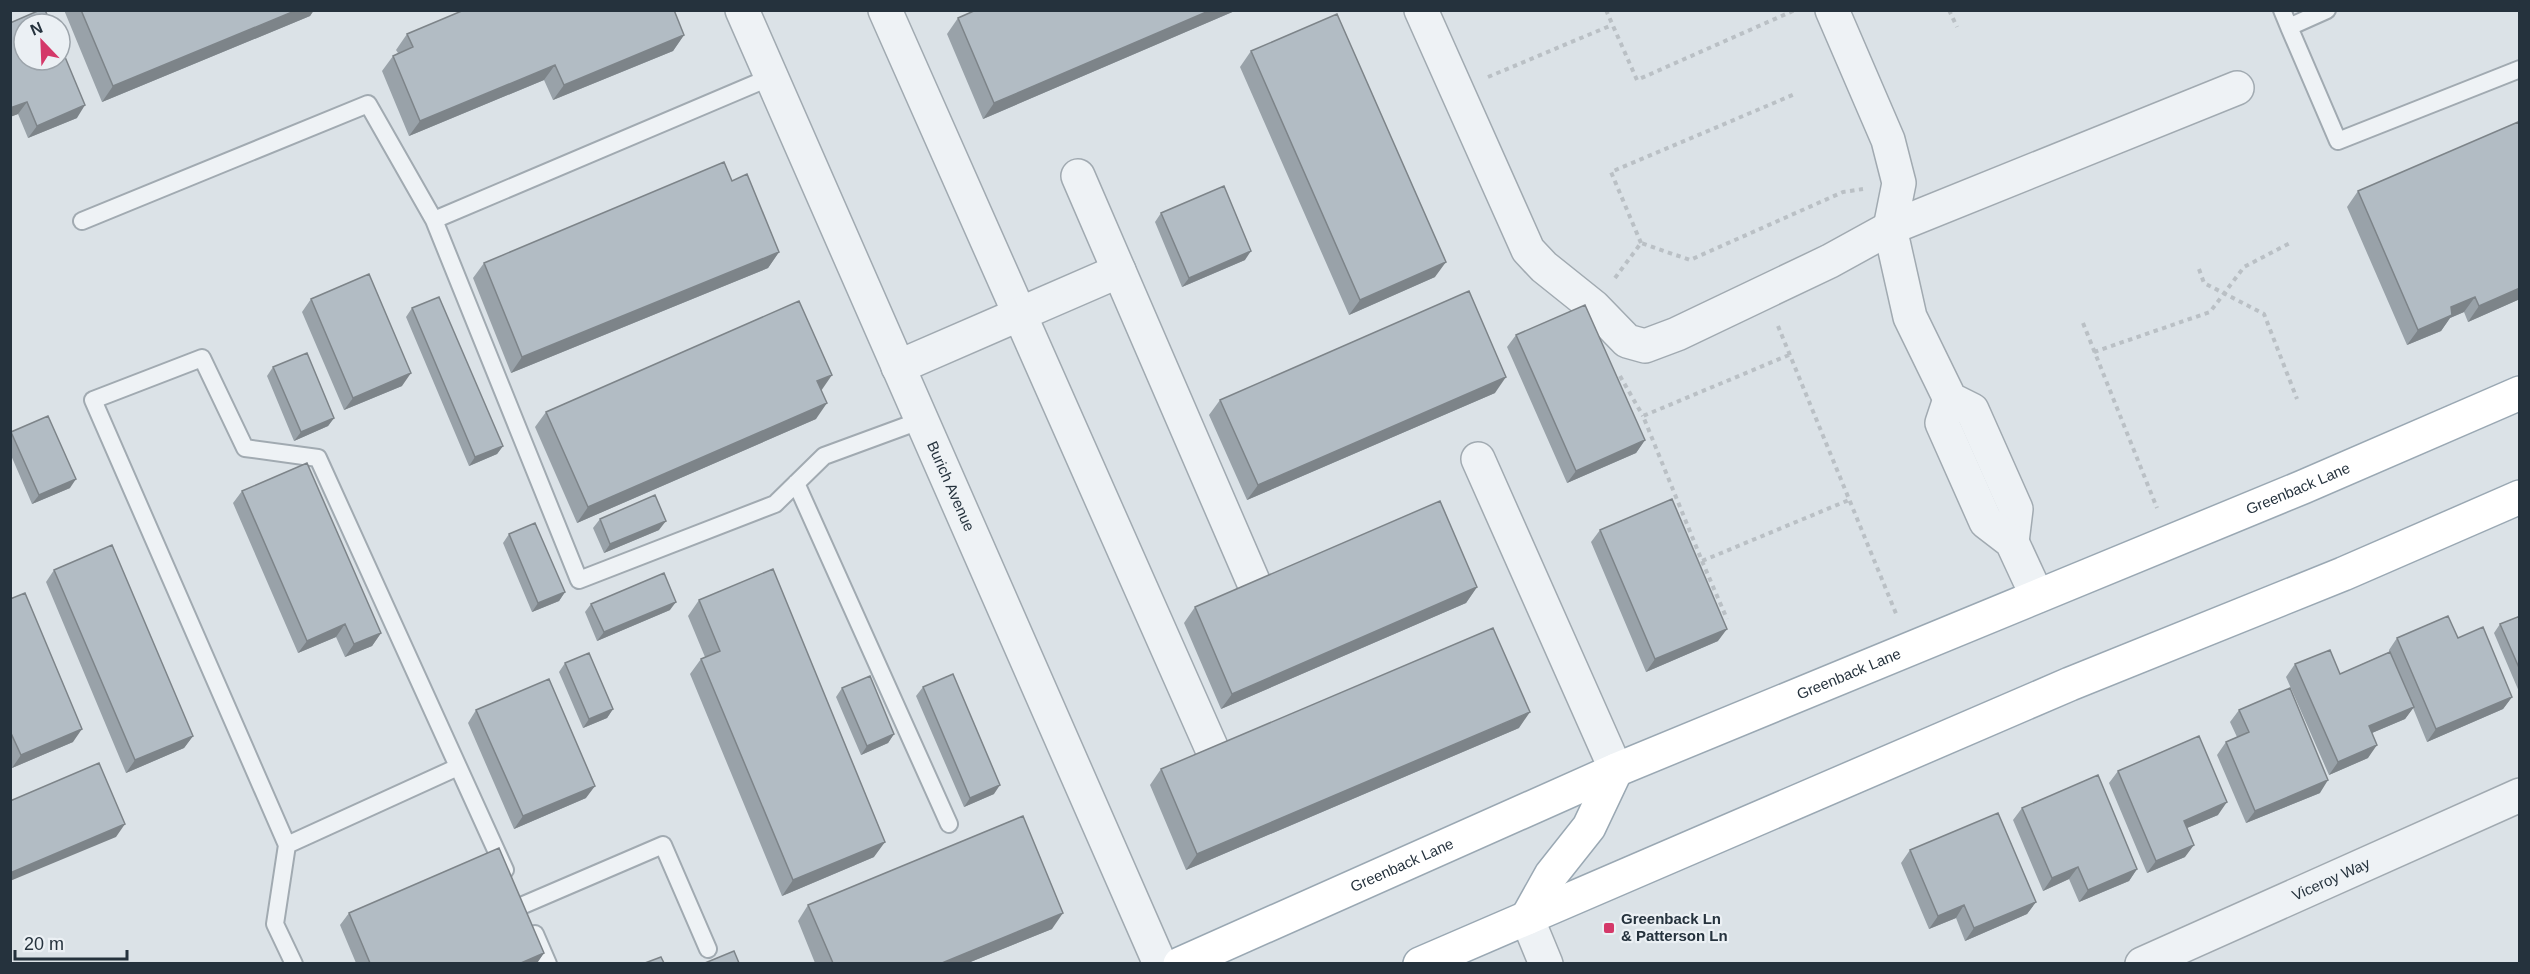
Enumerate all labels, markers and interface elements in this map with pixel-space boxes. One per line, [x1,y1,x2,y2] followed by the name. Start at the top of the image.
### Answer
[12,12,72,72] north arrow
[28,19,45,39] text: N
[924,438,978,534] street label: Burich Avenue
[2243,459,2352,518] street label: Greenback Lane
[1794,645,1903,703] street label: Greenback Lane
[1348,834,1456,895] street label: Greenback Lane
[2289,854,2373,904] street label: Viceroy Way
[1621,910,1728,944] place label: Greenback Ln & Patterson Ln
[1602,921,1616,935] marker: Greenback Ln & Patterson Ln
[15,923,128,961] scale bar
[24,934,64,954] text: 20 m

